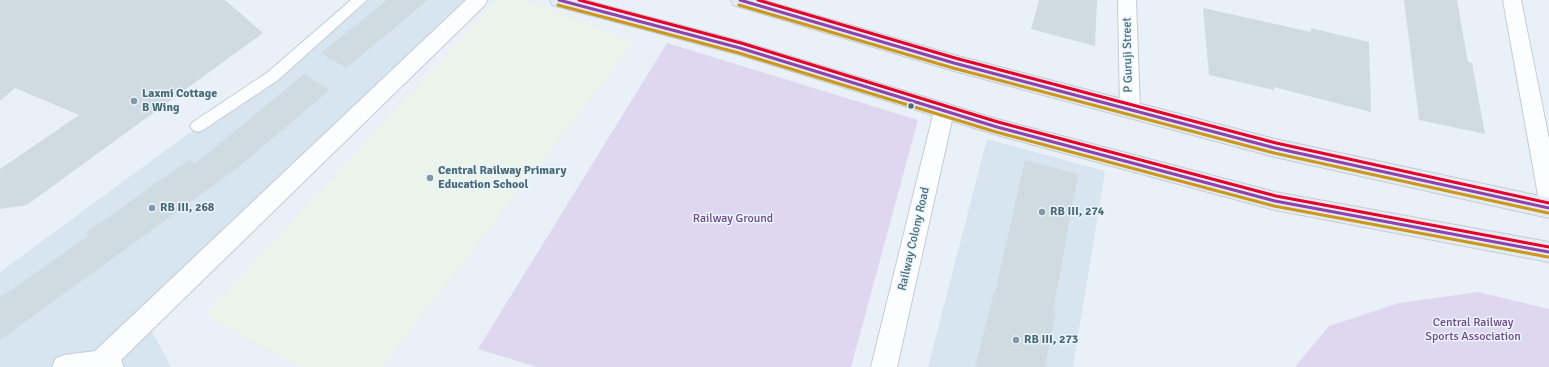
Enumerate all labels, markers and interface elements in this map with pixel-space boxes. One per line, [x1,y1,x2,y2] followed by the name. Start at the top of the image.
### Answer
[1120,17,1136,93] street label: P Guruji Street
[142,87,217,115] place label: Laxmi Cottage B Wing
[129,96,139,106] marker: Laxmi Cottage B Wing
[906,101,916,111] unlabelled marker
[438,164,566,192] place label: Central Railway Primary Education School
[425,173,435,183] marker: Central Railway Primary Education School
[895,186,933,292] street label: Railway Colony Road
[160,201,214,215] place label: RB III, 268
[147,203,157,213] marker: RB III, 268
[1050,205,1104,219] place label: RB III, 274
[1037,207,1047,217] marker: RB III, 274
[693,212,773,226] park label: Railway Ground
[1425,316,1521,344] park label: Central Railway Sports Association
[1024,333,1078,347] place label: RB III, 273
[1011,335,1021,345] marker: RB III, 273

